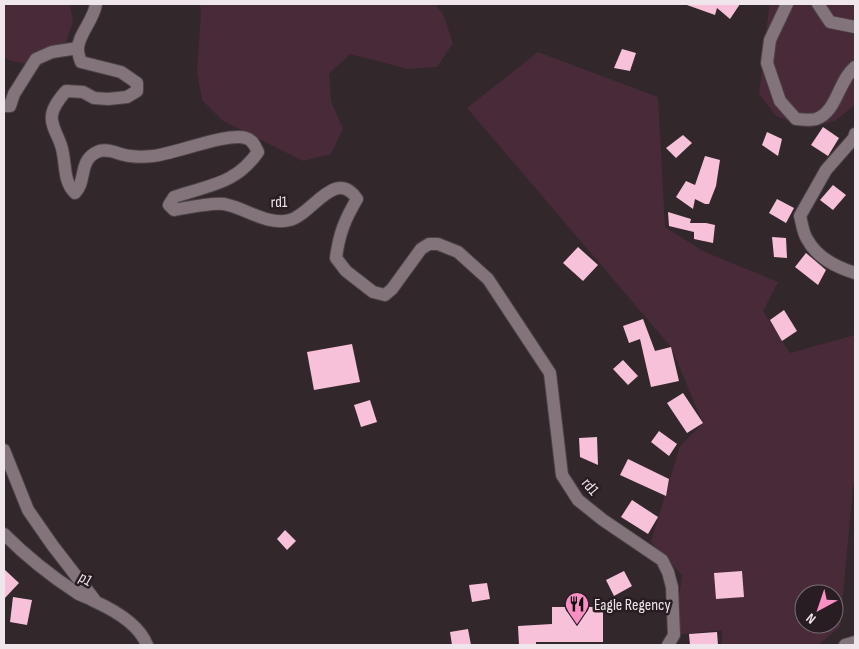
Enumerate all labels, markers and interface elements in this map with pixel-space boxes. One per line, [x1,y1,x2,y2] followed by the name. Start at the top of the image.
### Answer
[271,193,288,212] street label: rd1
[577,474,603,500] street label: rd1
[75,568,96,591] street label: p1
[794,584,844,634] north arrow
[564,591,590,625] restaurant icon: Eagle Regency
[594,596,671,615] place label: Eagle Regency
[803,610,819,627] text: N

